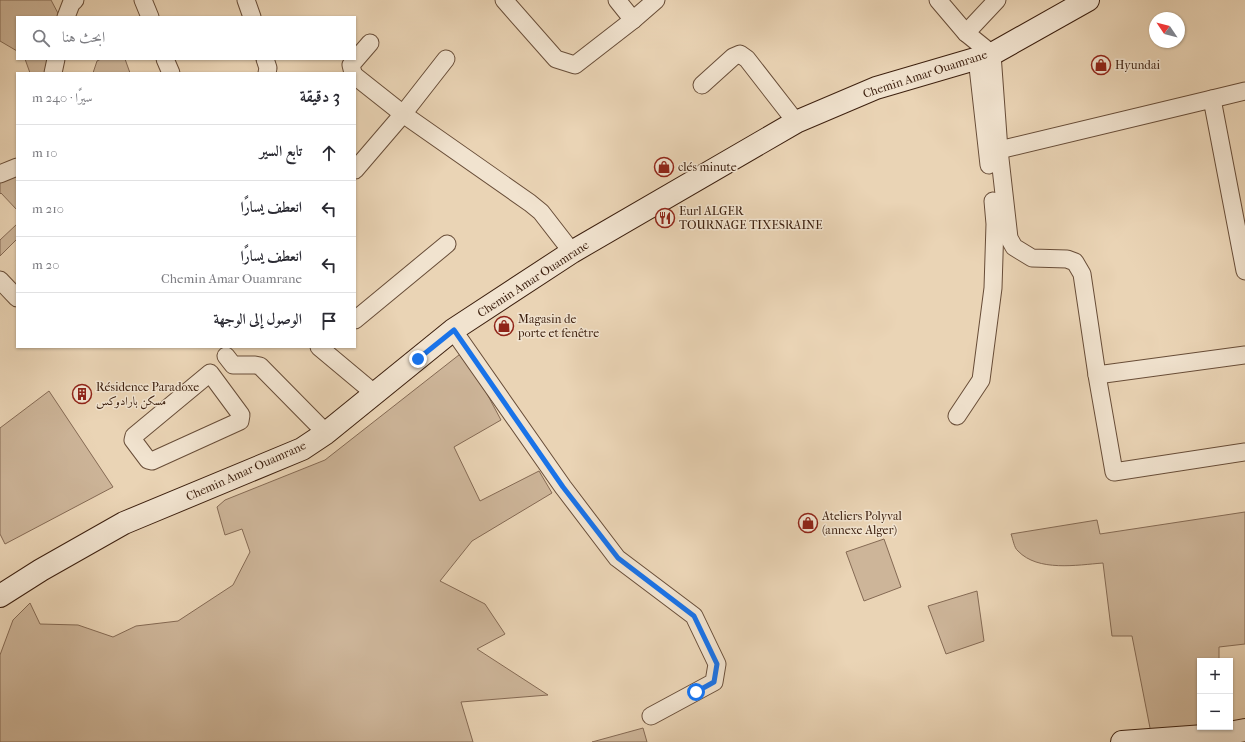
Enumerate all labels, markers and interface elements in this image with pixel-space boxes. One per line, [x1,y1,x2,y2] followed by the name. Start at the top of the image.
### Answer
[1149,12,1185,48] north arrow
[16,16,356,60] search box
[30,27,52,49] icon: search
[62,28,105,46] text: ابحث هنا
[861,47,989,101] street label: Chemin Amar Ouamrane
[1090,54,1112,76] shop icon: Hyundai
[1115,58,1160,72] place label: Hyundai
[300,86,340,106] text: 3 دقيقة
[32,90,93,105] text: سيرًا · 240 m
[260,142,302,160] text: تابع السير
[318,142,340,164] icon: ahead
[32,145,57,160] text: 10 m
[653,156,675,178] shop icon: clés minute
[678,160,737,174] place label: clés minute
[241,198,302,216] text: انعطف يسارًا
[318,198,340,220] icon: left
[32,201,64,216] text: 210 m
[679,204,823,232] place label: Eurl ALGER TOURNAGE TIXESRAINE
[654,207,676,229] restaurant icon: Eurl ALGER TOURNAGE TIXESRAINE
[475,238,591,320] street label: Chemin Amar Ouamrane
[241,247,302,265] text: انعطف يسارًا
[318,254,340,276] icon: left
[32,257,59,272] text: 20 m
[161,271,302,286] text: Chemin Amar Ouamrane
[213,310,302,328] text: الوصول إلى الوجهة
[318,310,340,332] icon: arrive
[517,312,599,340] place label: Magasin de porte et fenêtre
[493,315,515,337] shop icon: Magasin de porte et fenêtre
[409,350,427,368] route end
[96,380,199,410] place label: Résidence Paradoxe مسكن بارادوكس
[71,383,93,405] building icon: Résidence Paradoxe مسكن بارادوكس
[184,438,308,504] street label: Chemin Amar Ouamrane
[821,509,903,537] place label: Ateliers Polyval (annexe Alger)
[797,512,819,534] shop icon: Ateliers Polyval (annexe Alger)
[1197,658,1233,730] map controls
[1197,658,1233,694] button: +
[687,683,705,701] route start
[1197,694,1233,730] button: −

